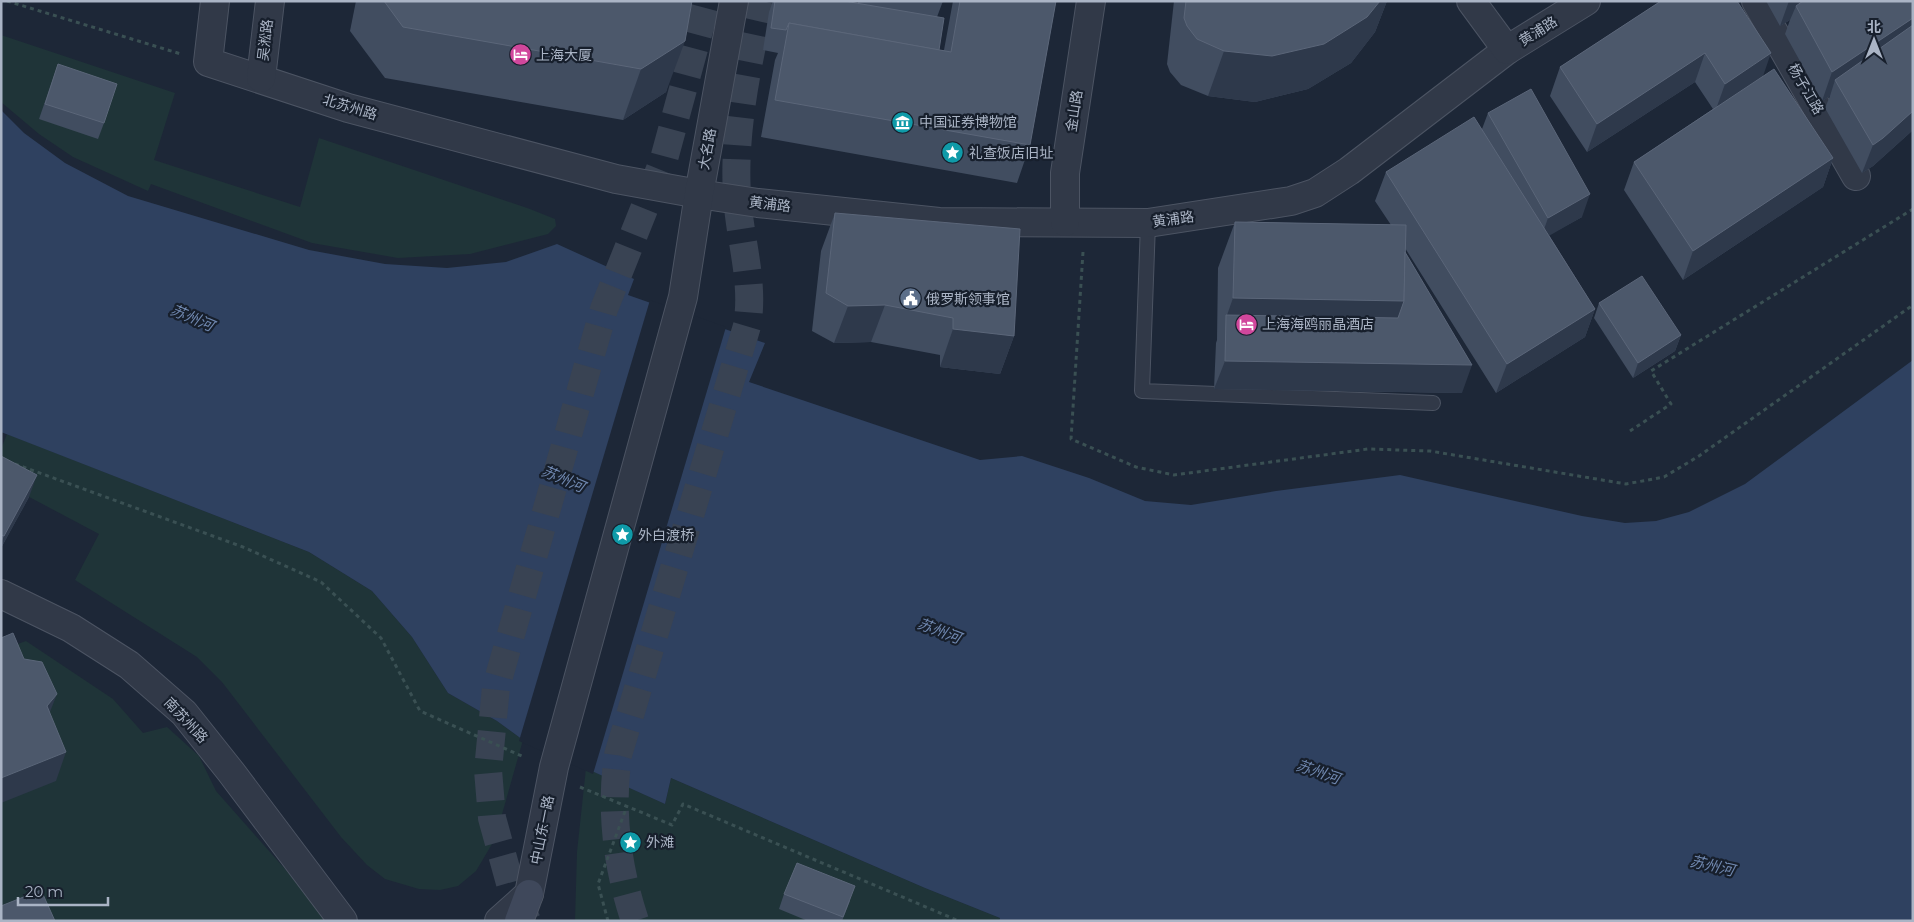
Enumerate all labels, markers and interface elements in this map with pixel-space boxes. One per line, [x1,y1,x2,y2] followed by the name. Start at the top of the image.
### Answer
[1515,12,1561,50] street label: 黄浦路
[1849,15,1899,65] north arrow
[254,18,276,62] street label: 吴淞路
[1867,18,1881,36] text: 北
[508,43,532,67] hotel icon: 上海大厦
[536,46,592,64] place label: 上海大厦
[1784,60,1828,118] street label: 杨子江路
[1062,89,1086,133] street label: 金山路
[321,90,379,124] street label: 北苏州路
[891,110,915,134] museum icon: 中国证券博物馆
[919,113,1017,131] place label: 中国证券博物馆
[694,127,720,171] street label: 大名路
[941,141,965,165] place icon: 礼查饭店旧址
[969,144,1053,162] place label: 礼查饭店旧址
[748,193,792,215] street label: 黄浦路
[1151,207,1195,231] street label: 黄浦路
[898,287,922,311] public building icon: 俄罗斯领事馆
[926,290,1010,308] place label: 俄罗斯领事馆
[168,300,219,336] water label: 苏州河
[1234,312,1258,336] hotel icon: 上海海鸥丽晶酒店
[1262,315,1374,333] place label: 上海海鸥丽晶酒店
[539,461,590,497] water label: 苏州河
[610,523,634,547] place icon: 外白渡桥
[638,526,694,544] place label: 外白渡桥
[915,614,966,649] water label: 苏州河
[160,693,212,747] street label: 南苏州路
[1294,755,1345,789] water label: 苏州河
[526,794,558,866] street label: 中山东一路
[618,830,642,854] place icon: 外滩
[646,833,674,851] place label: 外滩
[1688,851,1739,881] water label: 苏州河
[18,874,108,906] scale bar
[25,882,63,901] text: 20 m

